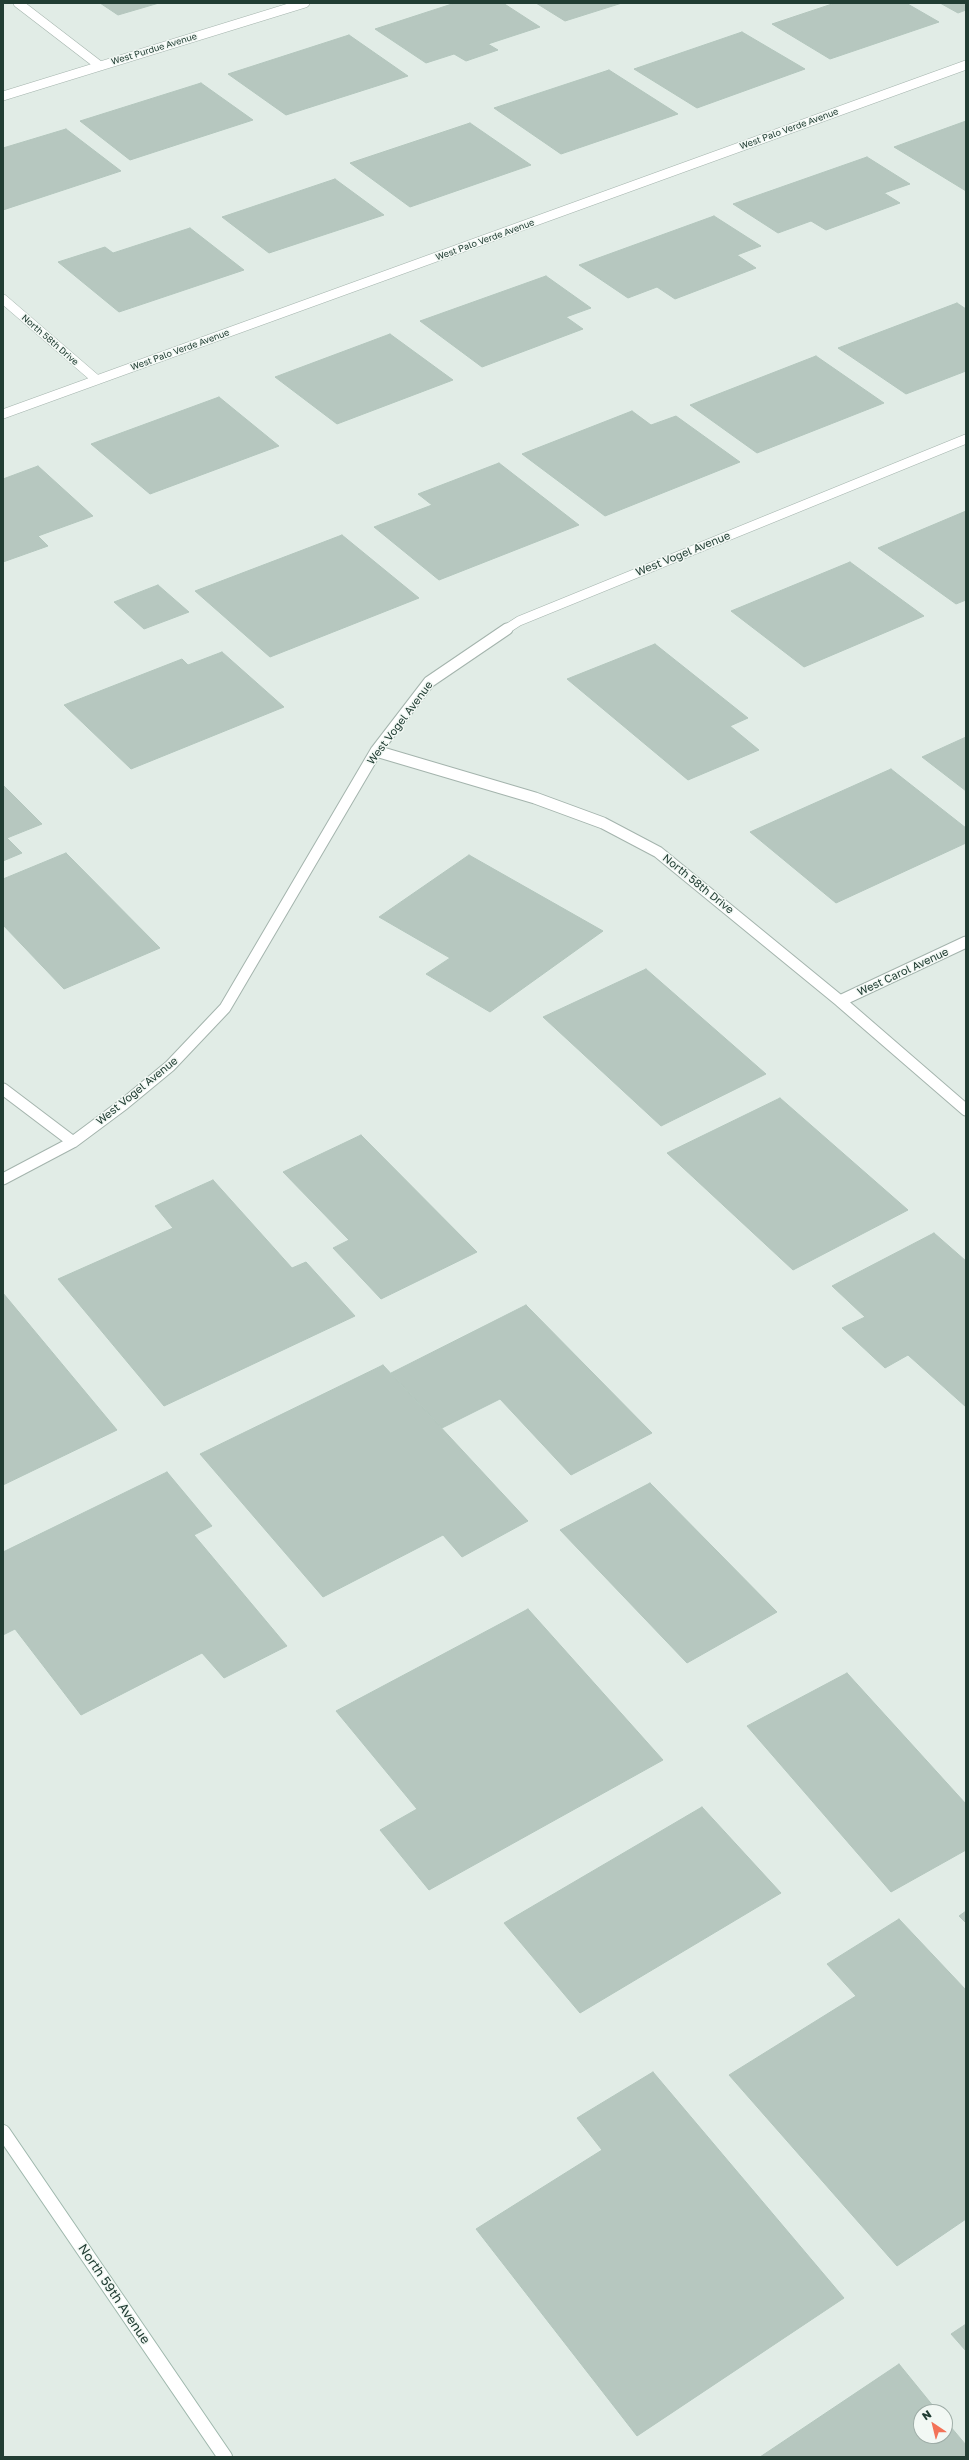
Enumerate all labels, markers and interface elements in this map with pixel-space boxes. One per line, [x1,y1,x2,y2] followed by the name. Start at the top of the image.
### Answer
[110,31,198,67] street label: West Purdue Avenue
[738,106,840,152] street label: West Palo Verde Avenue
[434,217,536,263] street label: West Palo Verde Avenue
[19,312,81,368] street label: North 58th Drive
[129,327,231,373] street label: West Palo Verde Avenue
[634,529,732,579] street label: West Vogel Avenue
[364,679,436,767] street label: West Vogel Avenue
[660,851,736,917] street label: North 58th Drive
[855,945,951,999] street label: West Carol Avenue
[94,1054,180,1128] street label: West Vogel Avenue
[75,2241,153,2347] street label: North 59th Avenue
[913,2404,953,2444] north arrow
[919,2407,934,2422] text: N

